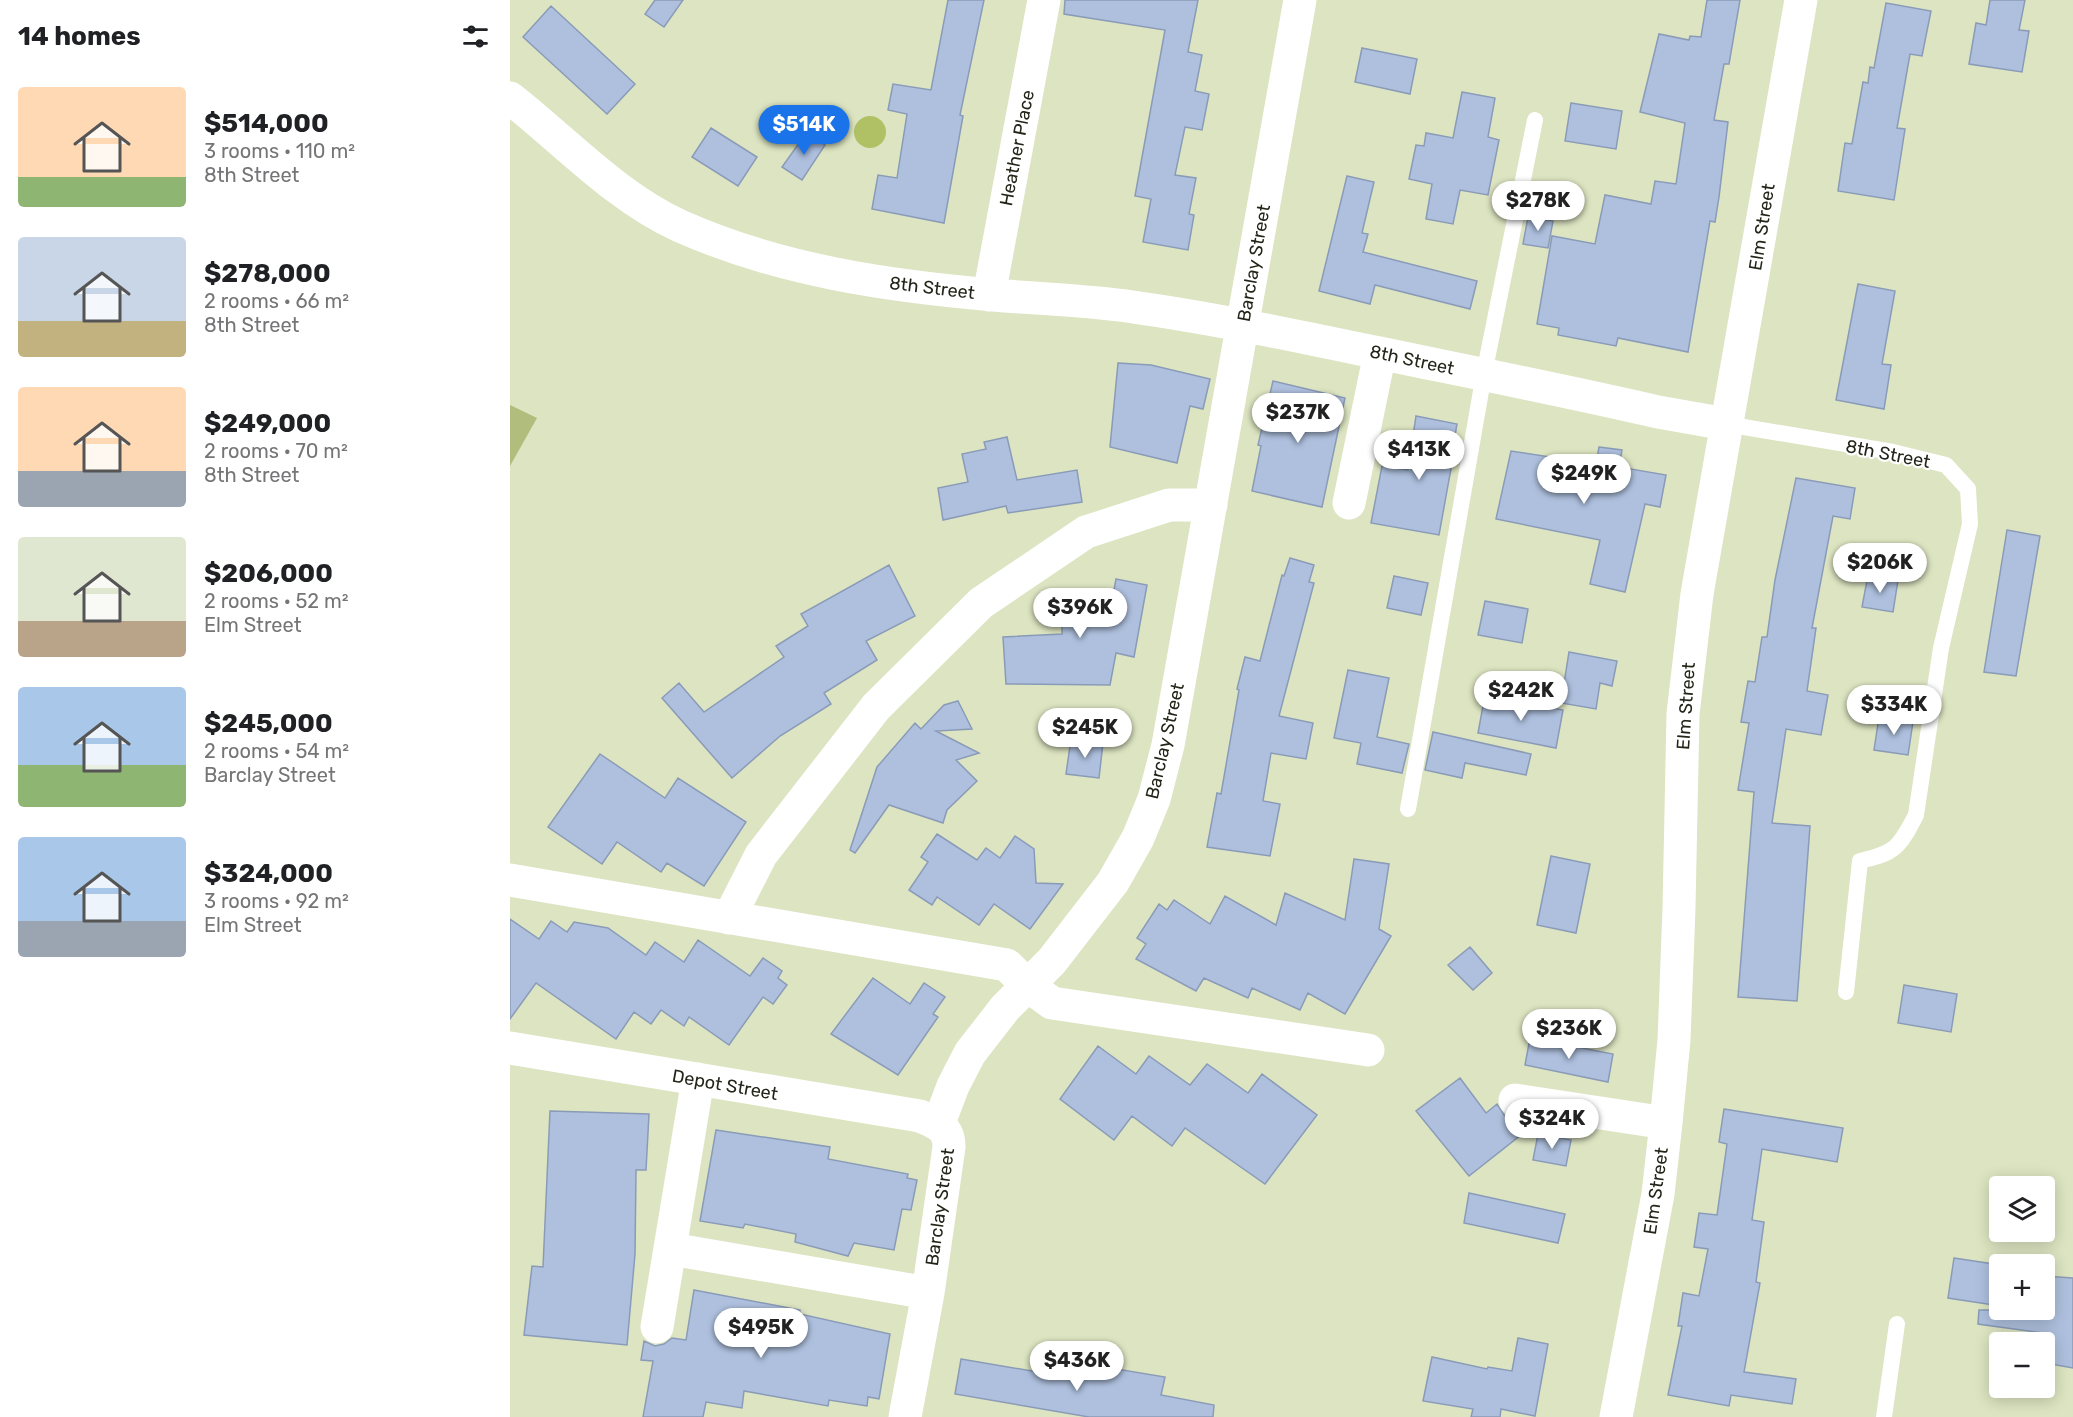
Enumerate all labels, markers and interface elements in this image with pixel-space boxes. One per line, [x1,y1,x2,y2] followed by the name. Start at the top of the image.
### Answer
[459,20,492,53] icon: filters
[18,21,141,52] text: 14 homes
[995,88,1039,208] street label: Heather Place
[762,105,846,156] pin: $514K
[204,108,329,139] text: $514,000
[66,111,138,183] icon: home
[773,112,836,136] text: $514K
[204,139,355,163] text: 3 rooms · 110 m²
[204,163,299,187] text: 8th Street
[1496,181,1580,232] pin: $278K
[1744,182,1780,272] street label: Elm Street
[1506,188,1570,212] text: $278K
[1233,203,1275,323] street label: Barclay Street
[204,258,331,289] text: $278,000
[66,261,138,333] icon: home
[888,272,976,304] street label: 8th Street
[204,289,349,313] text: 2 rooms · 66 m²
[204,313,299,337] text: 8th Street
[1368,340,1456,380] street label: 8th Street
[1256,393,1340,444] pin: $237K
[1266,400,1330,424] text: $237K
[204,408,331,439] text: $249,000
[66,411,138,483] icon: home
[1377,430,1461,481] pin: $413K
[1844,435,1932,473] street label: 8th Street
[1388,437,1450,461] text: $413K
[204,439,348,463] text: 2 rooms · 70 m²
[1542,454,1626,505] pin: $249K
[1551,461,1617,485] text: $249K
[204,463,299,487] text: 8th Street
[1838,543,1922,594] pin: $206K
[1847,550,1913,574] text: $206K
[204,558,333,589] text: $206,000
[66,561,138,633] icon: home
[1038,588,1122,639] pin: $396K
[204,589,349,613] text: 2 rooms · 52 m²
[1047,595,1113,619] text: $396K
[204,613,301,637] text: Elm Street
[1672,661,1700,751] street label: Elm Street
[1479,671,1563,722] pin: $242K
[1488,678,1554,702] text: $242K
[1141,681,1189,801] street label: Barclay Street
[1852,685,1936,736] pin: $334K
[1861,692,1927,716] text: $334K
[204,708,333,739] text: $245,000
[1043,708,1127,759] pin: $245K
[66,711,138,783] icon: home
[1052,715,1118,739] text: $245K
[204,739,349,763] text: 2 rooms · 54 m²
[204,763,336,787] text: Barclay Street
[204,858,333,889] text: $324,000
[66,861,138,933] icon: home
[204,889,349,913] text: 3 rooms · 92 m²
[204,913,301,937] text: Elm Street
[1527,1009,1611,1060] pin: $236K
[1536,1016,1602,1040] text: $236K
[670,1065,780,1105] street label: Depot Street
[1510,1099,1594,1150] pin: $324K
[1519,1106,1585,1130] text: $324K
[1639,1146,1673,1236] street label: Elm Street
[921,1147,959,1267] street label: Barclay Street
[1989,1176,2055,1398] map controls
[1989,1176,2055,1242] button: layers
[1989,1254,2055,1320] button: +
[719,1308,803,1359] pin: $495K
[728,1315,794,1339] text: $495K
[1989,1332,2055,1398] button: −
[1035,1341,1119,1392] pin: $436K
[1044,1348,1110,1372] text: $436K

